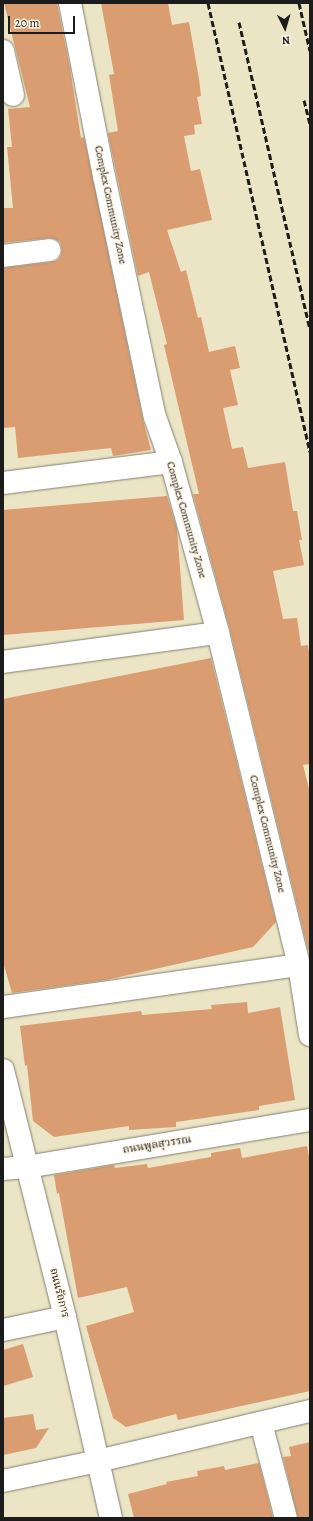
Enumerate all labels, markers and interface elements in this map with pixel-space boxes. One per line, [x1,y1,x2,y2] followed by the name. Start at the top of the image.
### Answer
[10,8,77,34] scale bar
[265,8,305,48] north arrow
[15,15,39,31] text: 20 m
[281,33,291,48] text: N
[91,145,129,265] street label: Complex Community Zone
[163,460,209,580] street label: Complex Community Zone
[246,774,288,894] street label: Complex Community Zone
[122,1133,192,1157] street label: ถนนพูลสุวรรณ
[46,1267,72,1319] street label: ถนนรัถการ

